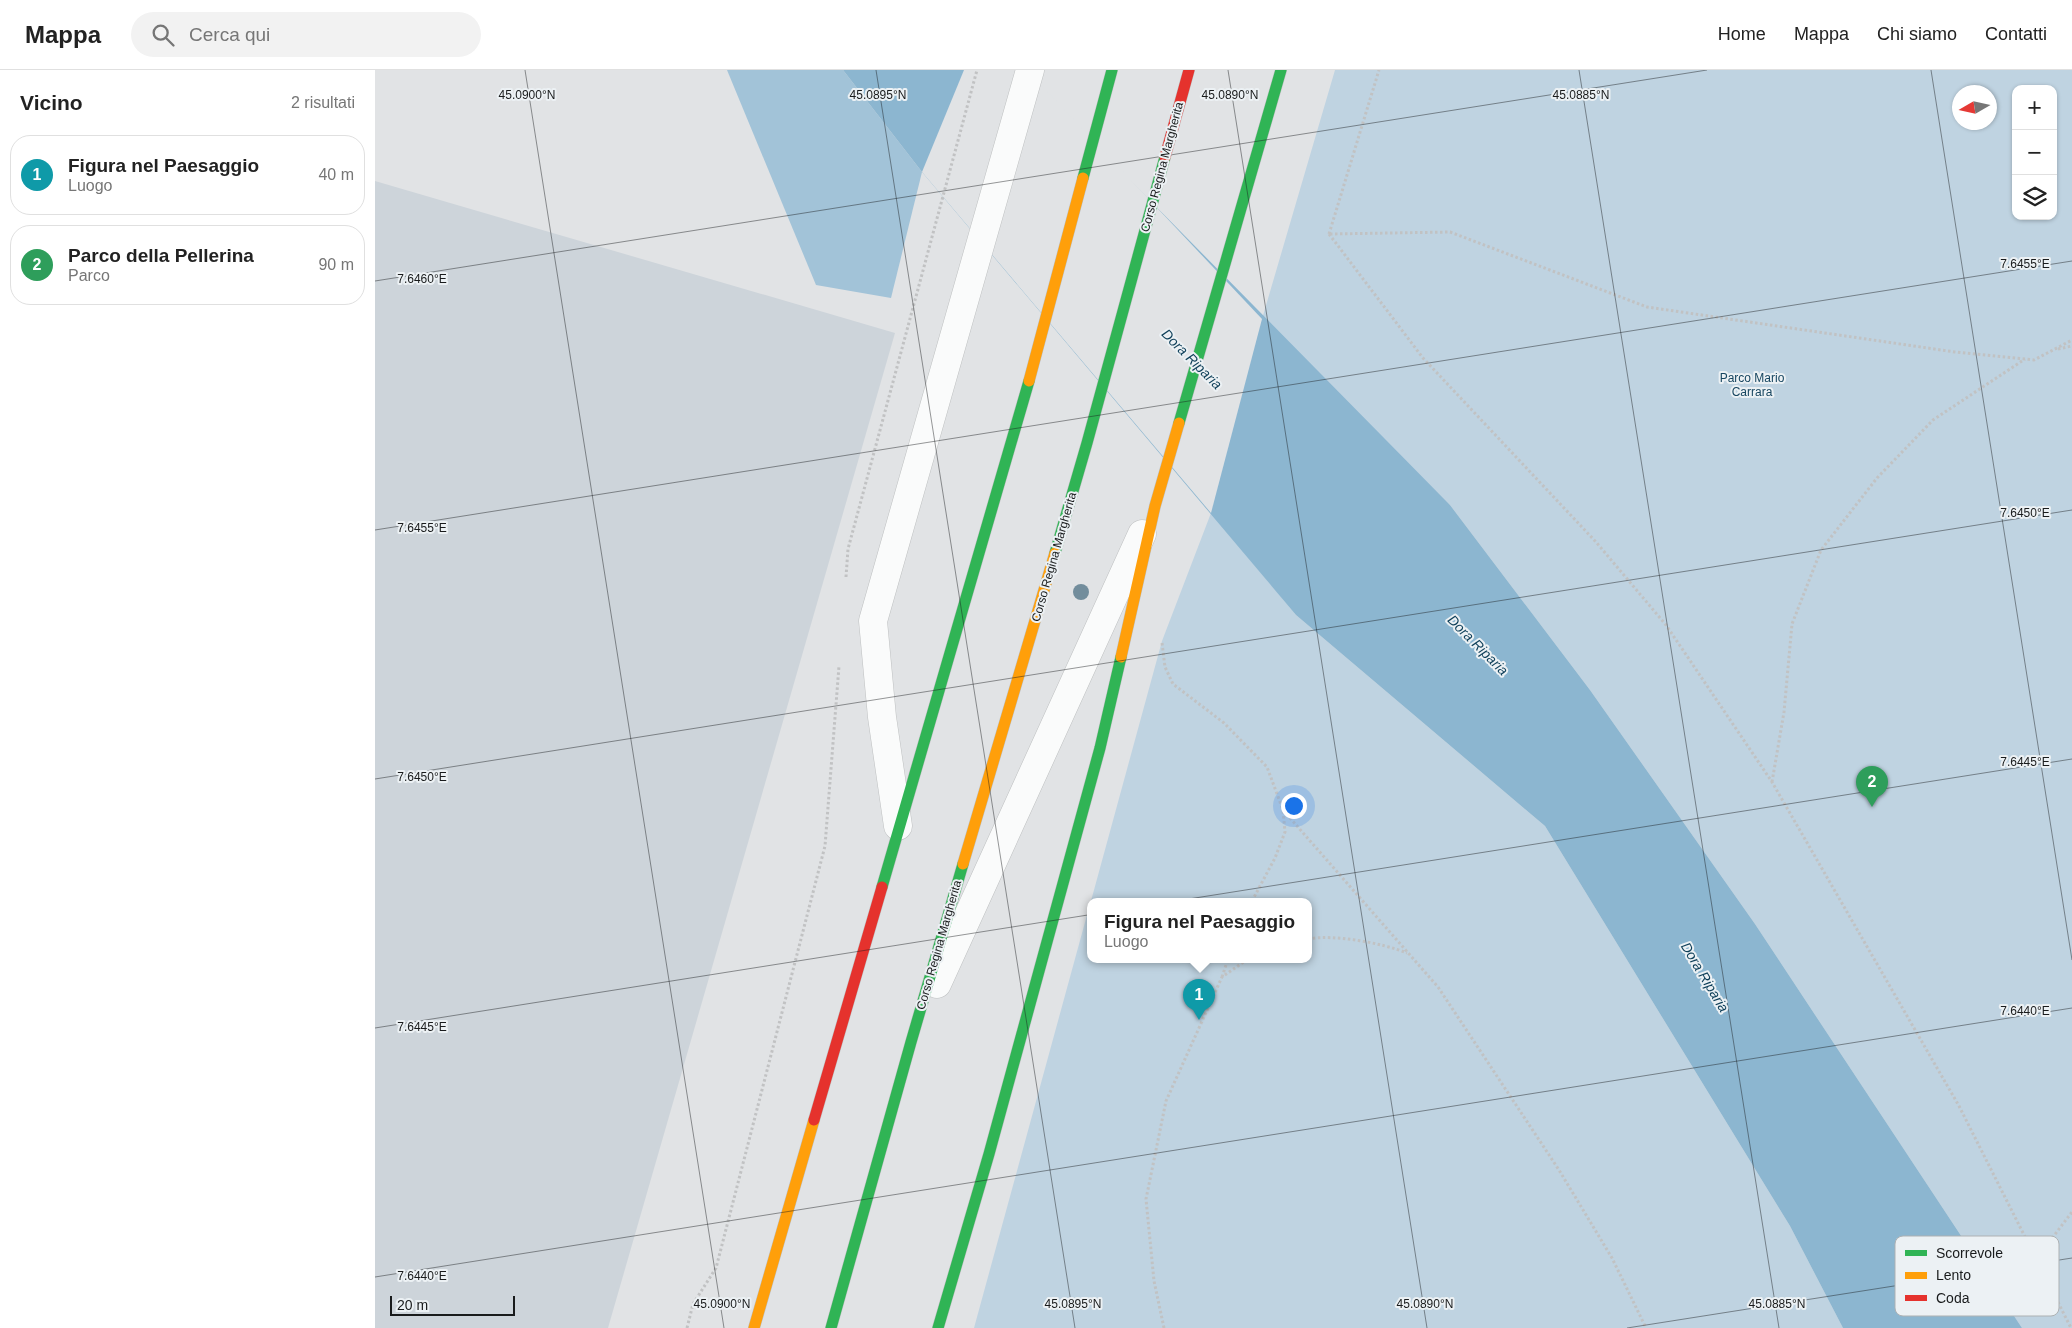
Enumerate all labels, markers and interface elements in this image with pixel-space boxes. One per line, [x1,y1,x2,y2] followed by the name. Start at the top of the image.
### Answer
[131,12,481,57] search box
[25,21,101,48] text: Mappa
[149,21,177,49] icon: search
[189,24,270,45] text: Cerca qui
[1718,24,1766,44] text: Home
[1794,24,1849,44] text: Mappa
[1877,24,1957,44] text: Chi siamo
[1985,24,2047,44] text: Contatti
[1952,85,1997,130] north arrow
[2012,85,2057,220] map controls
[2012,85,2057,130] button: +
[499,88,555,102] text: 45.0900°N
[850,88,906,102] text: 45.0895°N
[1202,88,1258,102] text: 45.0890°N
[1553,88,1609,102] text: 45.0885°N
[20,91,83,114] text: Vicino
[291,94,355,111] text: 2 risultati
[1138,100,1186,234] street label: Corso Regina Margherita
[2012,130,2057,175] button: −
[68,155,259,176] text: Figura nel Paesaggio
[33,166,41,183] text: 1
[318,166,354,183] text: 40 m
[2012,175,2057,220] button: layers
[68,177,113,194] text: Luogo
[68,245,254,266] text: Parco della Pellerina
[33,256,41,273] text: 2
[318,256,354,273] text: 90 m
[2000,257,2050,271] text: 7.6455°E
[68,267,110,284] text: Parco
[397,272,447,286] text: 7.6460°E
[1159,326,1226,393] water label: Dora Riparia
[1720,371,1785,399] park label: Parco Mario Carrara
[1029,490,1079,623] street label: Corso Regina Margherita
[2000,506,2050,520] text: 7.6450°E
[397,521,447,535] text: 7.6455°E
[1445,612,1512,679] water label: Dora Riparia
[2000,755,2050,769] text: 7.6445°E
[1856,766,1888,807] pin: 2
[397,770,447,784] text: 7.6450°E
[1281,793,1307,819] your location
[914,878,964,1011] street label: Corso Regina Margherita
[1087,898,1312,963] popup
[1104,911,1295,932] text: Figura nel Paesaggio
[1104,933,1148,950] text: Luogo
[1678,939,1732,1015] water label: Dora Riparia
[1183,979,1215,1020] pin: 1
[2000,1004,2050,1018] text: 7.6440°E
[397,1020,447,1034] text: 7.6445°E
[1895,1236,2059,1316] legend
[1936,1245,2003,1261] text: Scorrevole
[1936,1267,1971,1283] text: Lento
[397,1269,447,1283] text: 7.6440°E
[1936,1290,1970,1306] text: Coda
[390,1293,515,1316] scale bar
[397,1297,428,1313] text: 20 m
[694,1297,750,1311] text: 45.0900°N
[1045,1297,1101,1311] text: 45.0895°N
[1397,1297,1453,1311] text: 45.0890°N
[1749,1297,1805,1311] text: 45.0885°N

